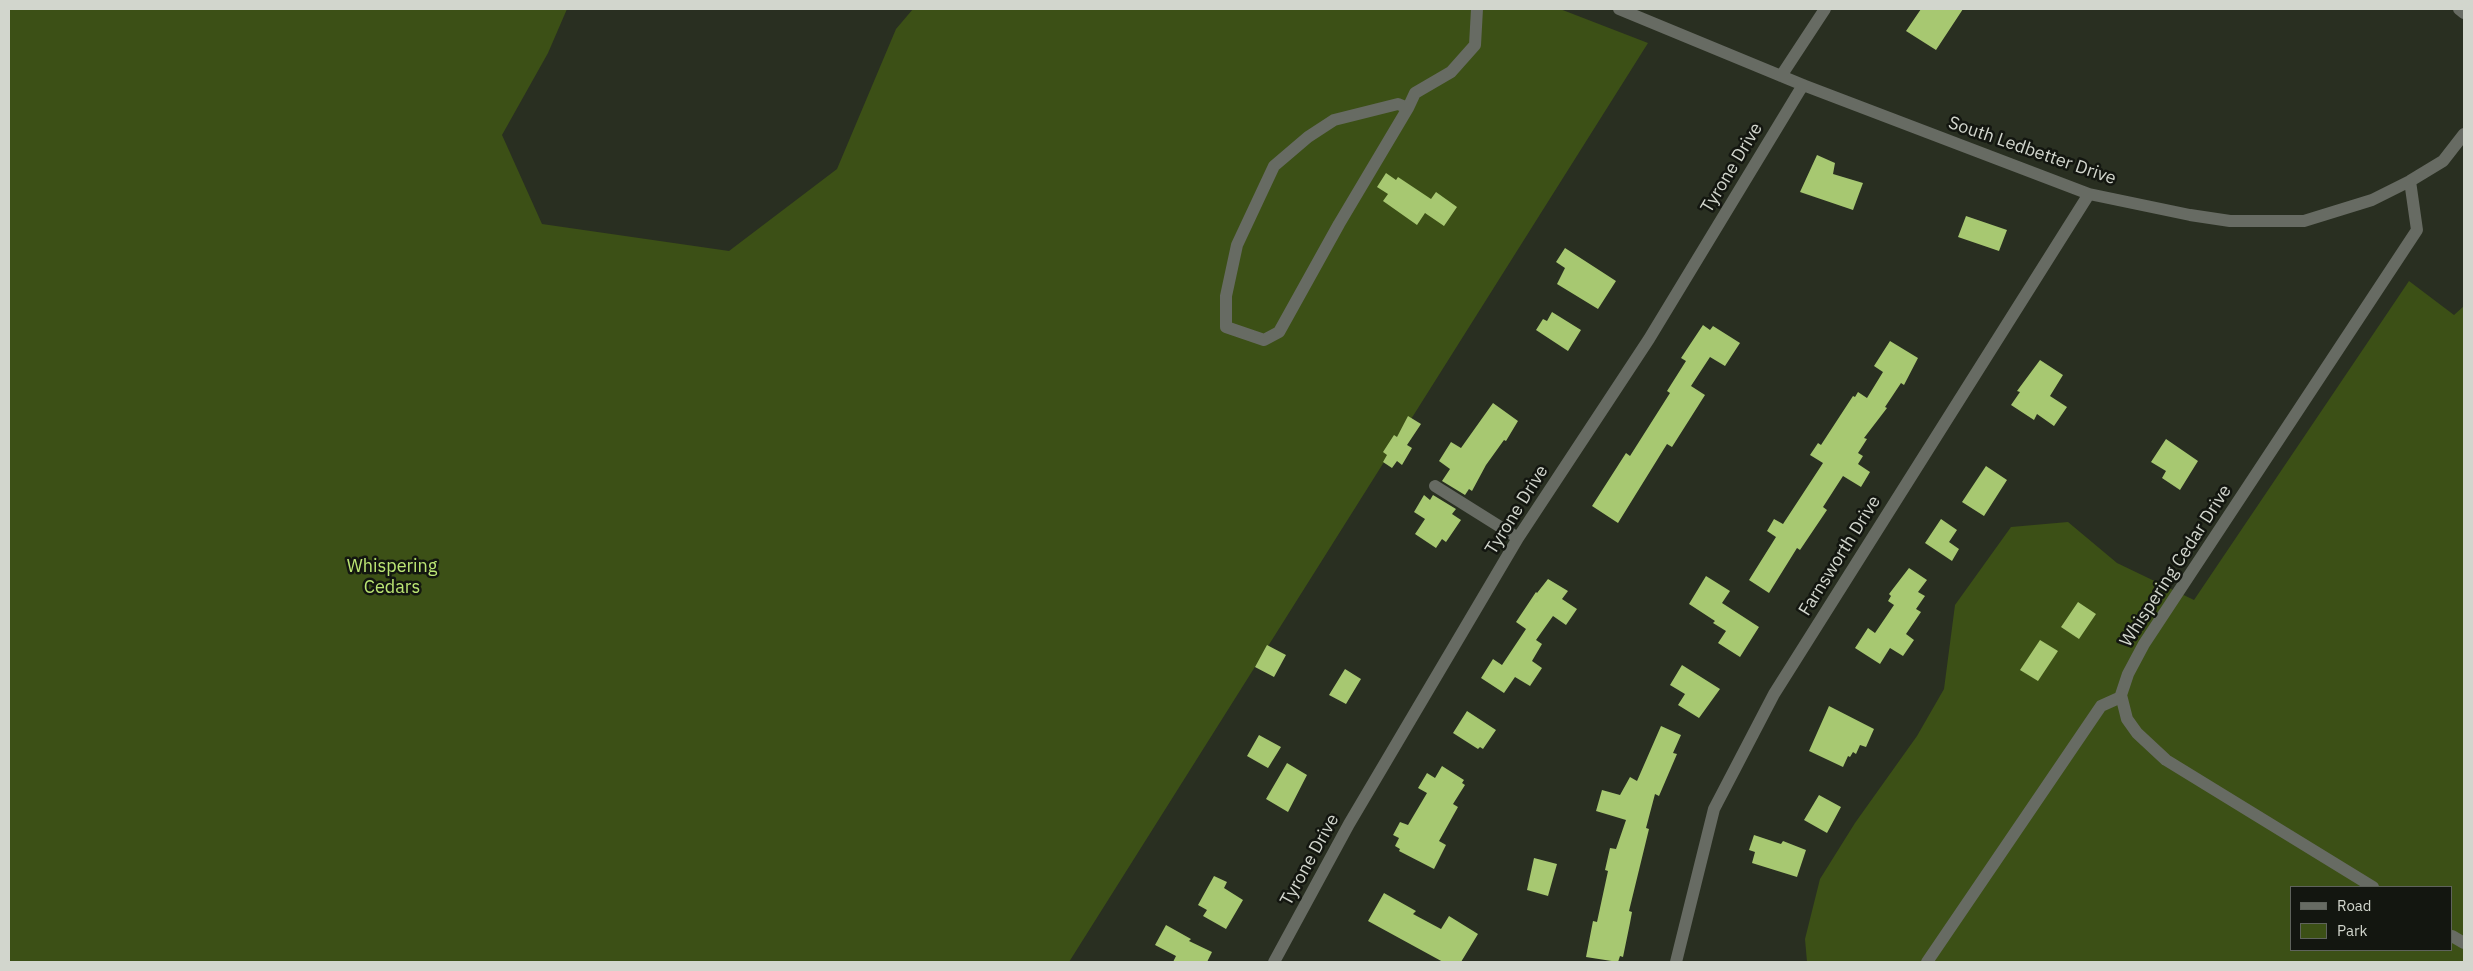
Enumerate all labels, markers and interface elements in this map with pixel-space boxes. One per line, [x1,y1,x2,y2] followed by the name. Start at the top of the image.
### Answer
[1945,112,2119,190] street label: South Ledbetter Drive
[1697,119,1767,217] street label: Tyrone Drive
[1481,461,1553,559] street label: Tyrone Drive
[2116,481,2236,651] street label: Whispering Cedar Drive
[1794,492,1886,620] street label: Farnsworth Drive
[347,556,437,598] park label: Whispering Cedars
[1276,810,1344,910] street label: Tyrone Drive
[2290,886,2453,951] legend
[2337,896,2372,915] text: Road
[2337,921,2367,940] text: Park

